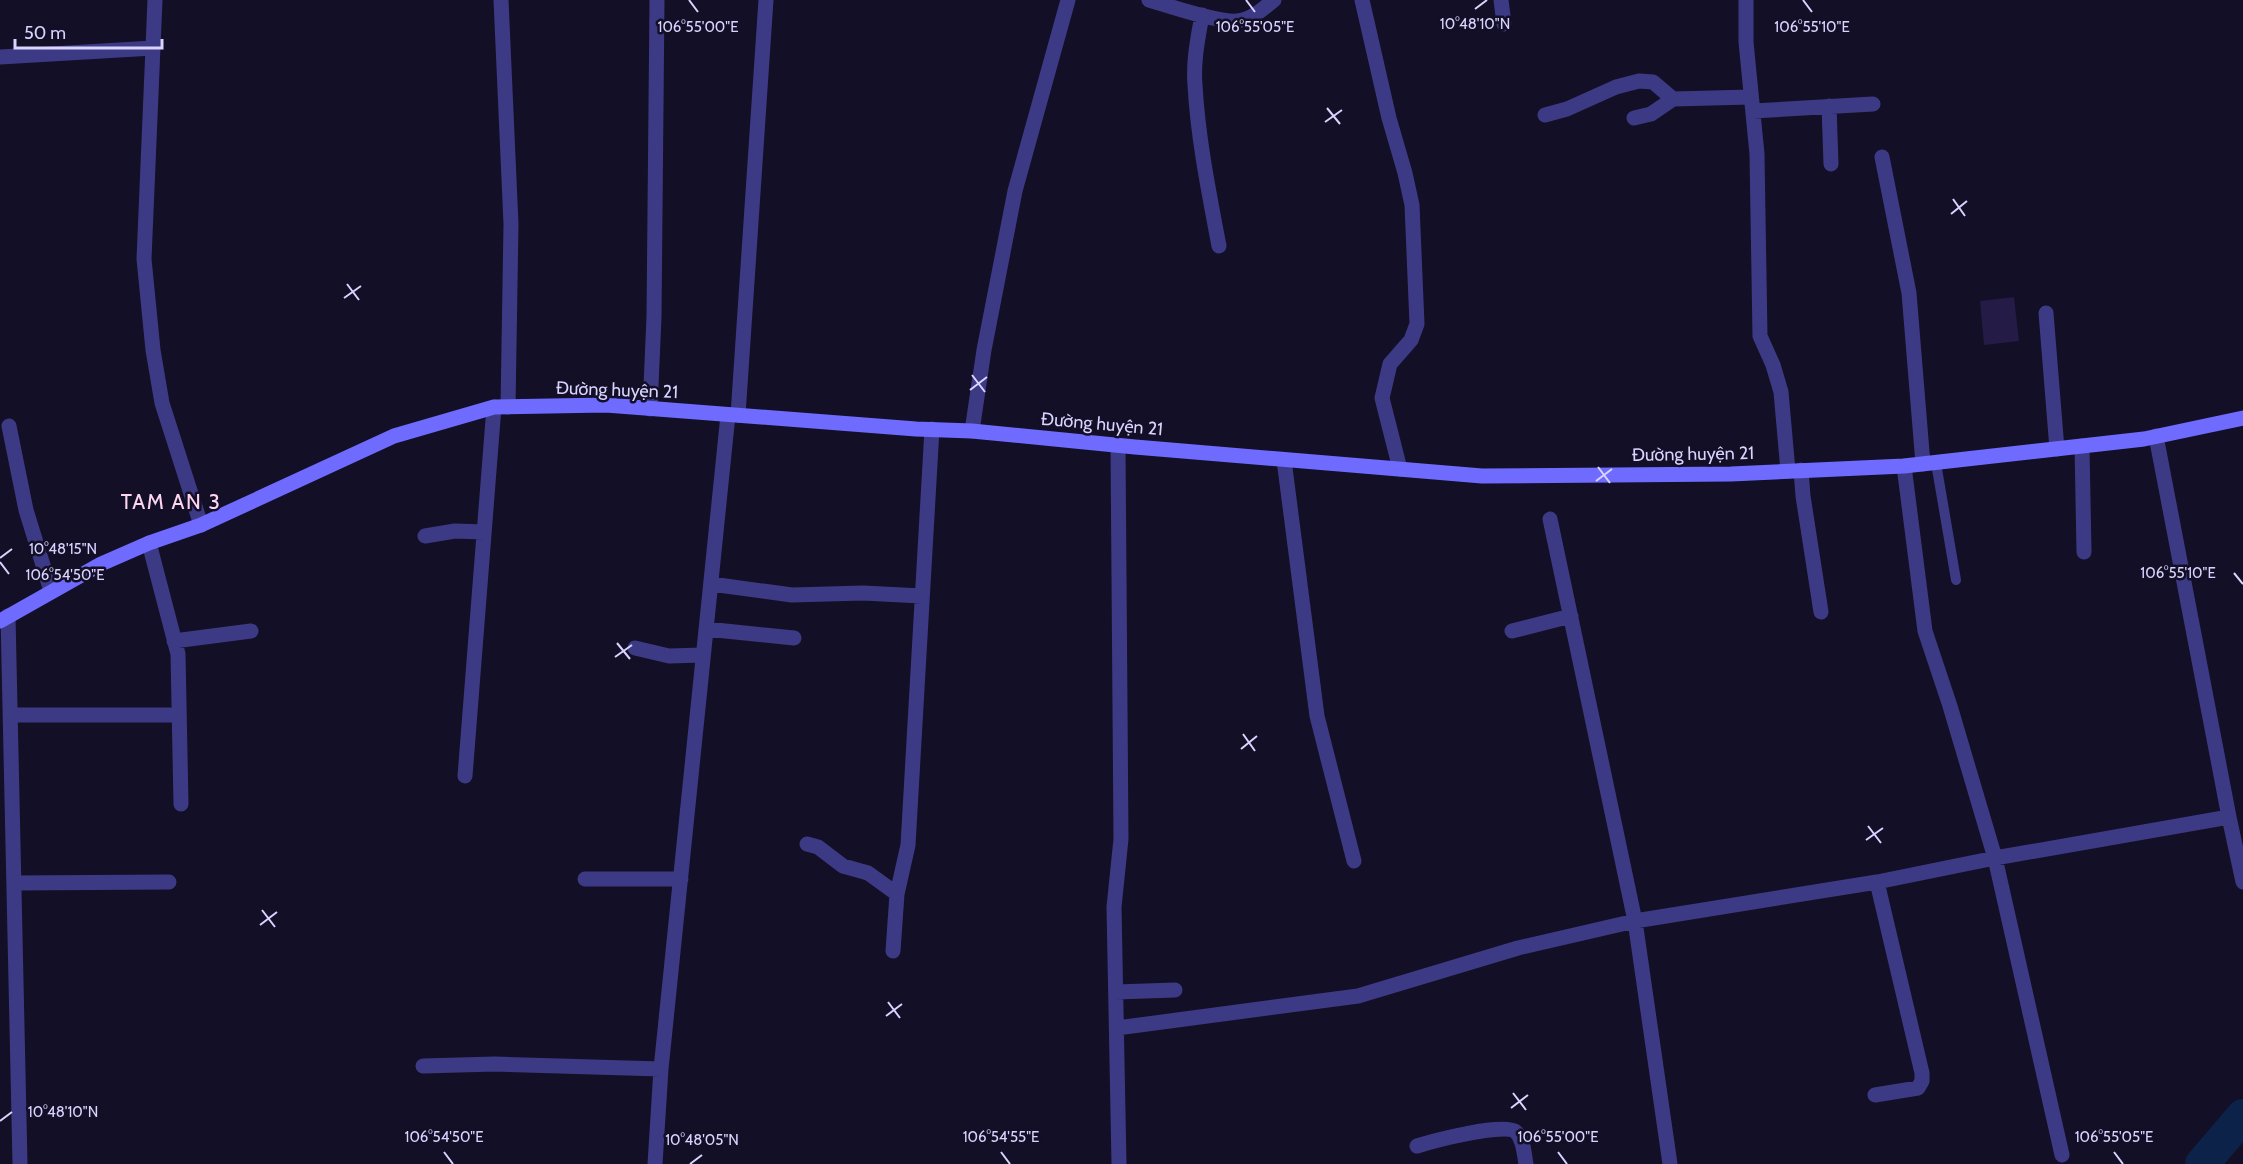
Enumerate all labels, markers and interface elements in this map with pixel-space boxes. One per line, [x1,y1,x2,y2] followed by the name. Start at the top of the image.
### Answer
[15,12,162,50] scale bar
[1440,15,1510,33] text: 10°48'10"N
[658,18,738,36] text: 106°55'00"E
[1216,18,1294,36] text: 106°55'05"E
[1774,18,1850,36] text: 106°55'10"E
[24,22,66,44] text: 50 m
[556,377,678,403] street label: Đường huyện 21
[1040,408,1164,440] street label: Đường huyện 21
[1632,442,1754,466] street label: Đường huyện 21
[121,489,221,514] district label: TAM AN 3
[29,540,97,558] text: 10°48'15"N
[2140,564,2216,582] text: 106°55'10"E
[26,566,105,584] text: 106°54'50"E
[28,1103,98,1121] text: 10°48'10"N
[405,1128,484,1146] text: 106°54'50"E
[963,1128,1039,1146] text: 106°54'55"E
[1518,1128,1598,1146] text: 106°55'00"E
[2075,1128,2153,1146] text: 106°55'05"E
[665,1131,739,1149] text: 10°48'05"N

